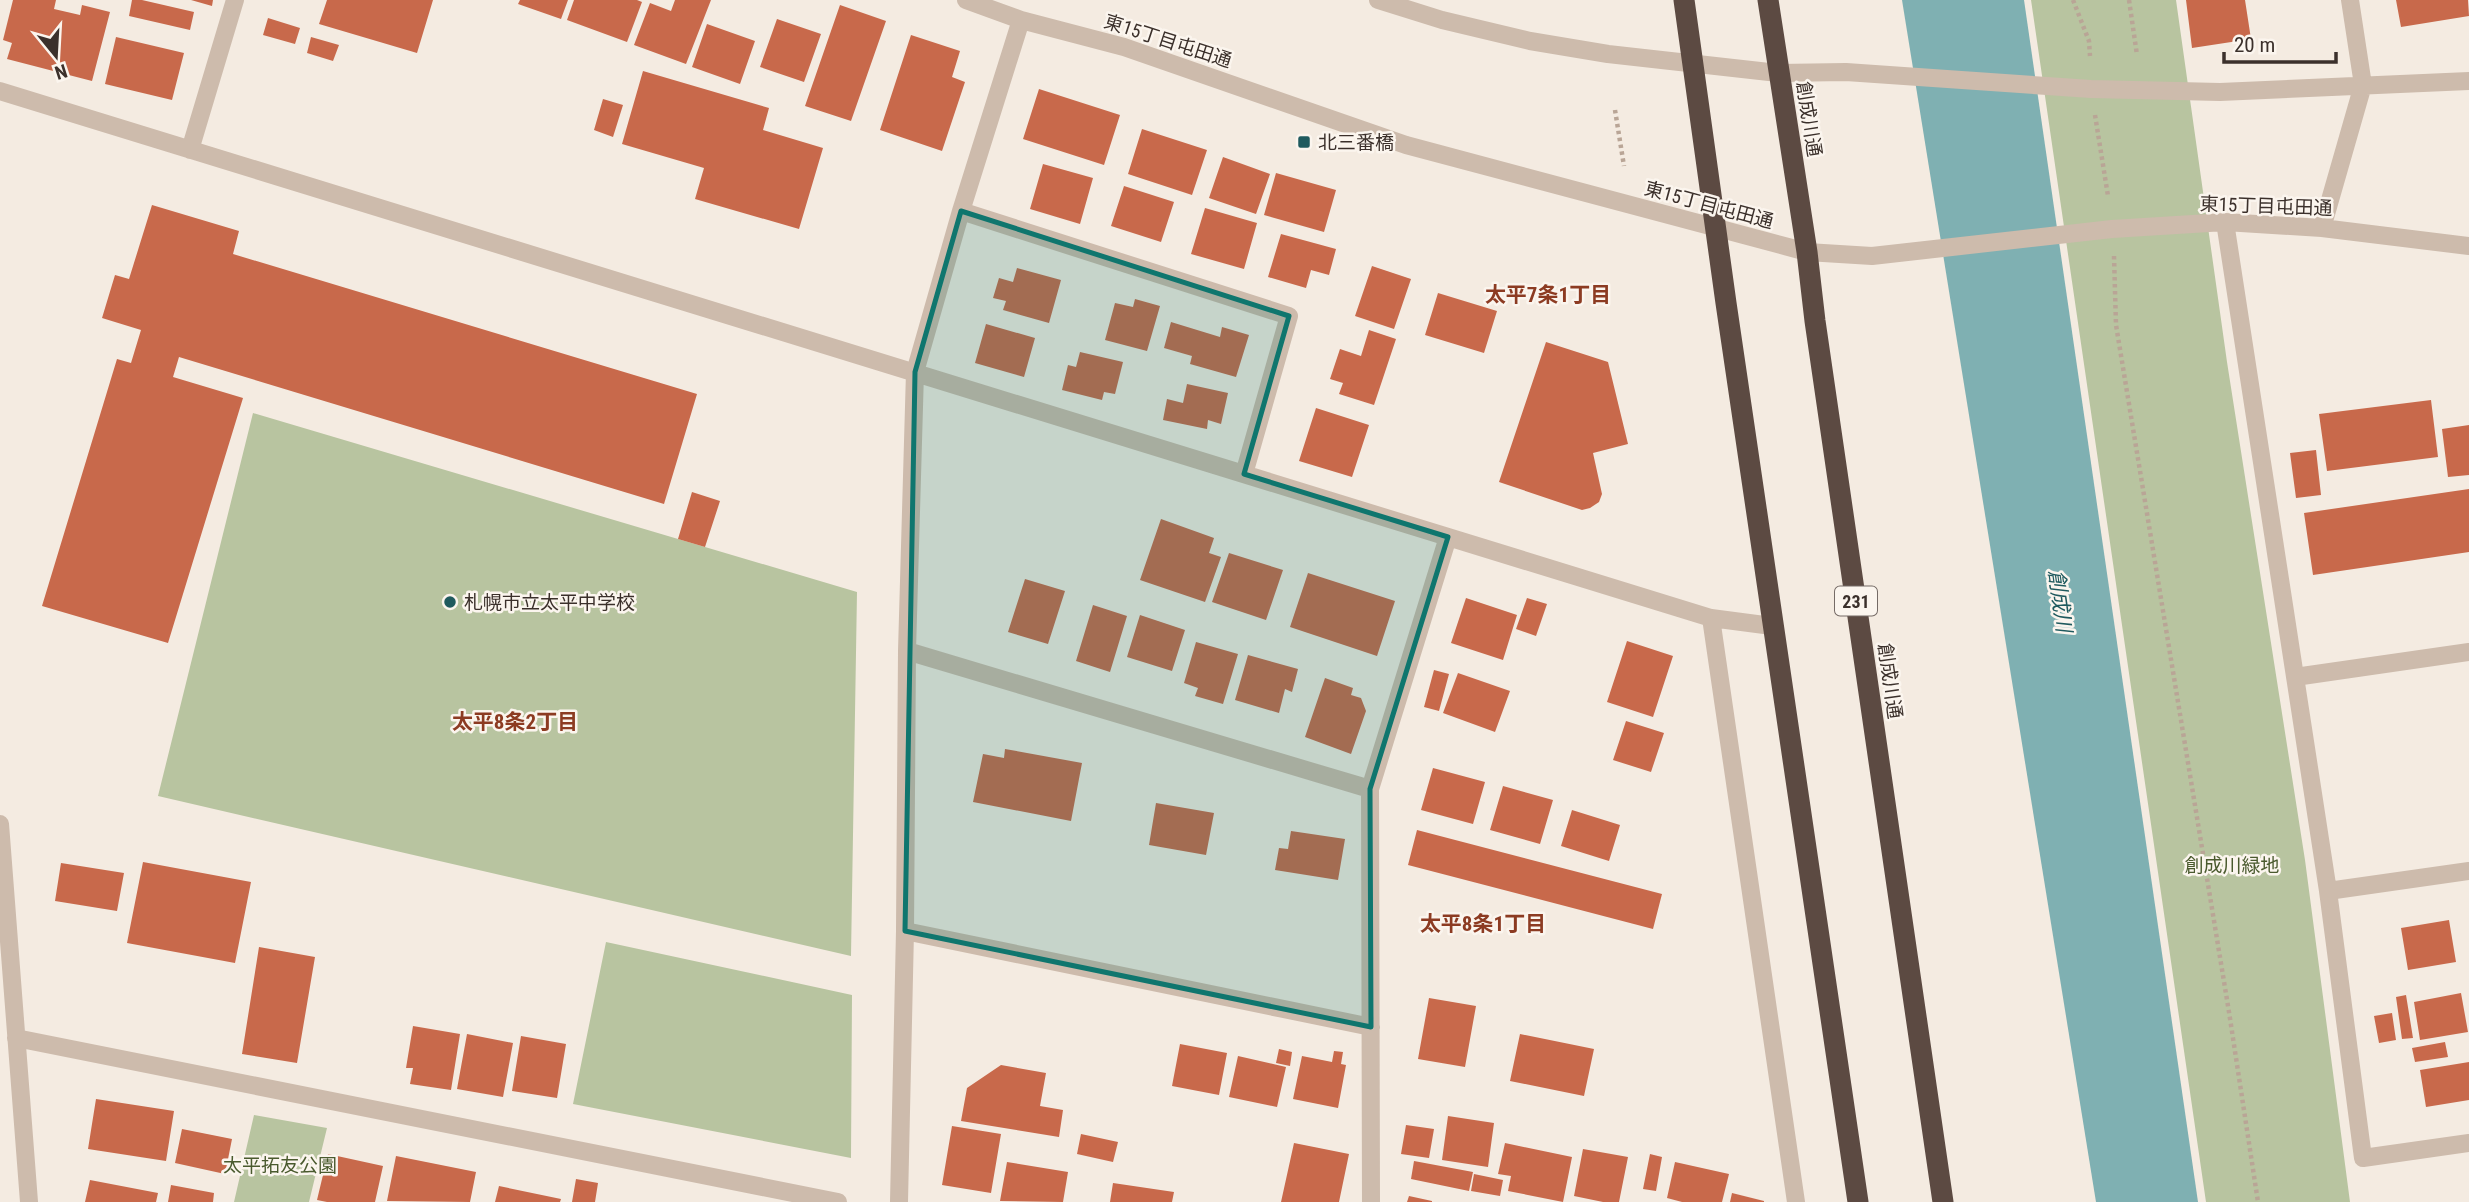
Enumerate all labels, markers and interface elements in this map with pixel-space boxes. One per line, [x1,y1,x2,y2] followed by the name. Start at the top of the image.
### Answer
[1101,10,1235,72] street label: 東15丁目屯田通
[21,21,91,91] north arrow
[2224,21,2336,65] scale bar
[2234,33,2275,57] text: 20 m
[52,59,70,84] text: N
[1792,80,1826,158] street label: 創成川通
[1318,131,1394,154] place label: 北三番橋
[1296,134,1312,150] marker: 北三番橋
[1642,177,1776,233] street label: 東15丁目屯田通
[2199,192,2333,220] street label: 東15丁目屯田通
[1485,283,1611,307] district label: 太平7条1丁目
[2044,568,2077,636] water label: 創成川
[1835,586,1877,616] road number: 231
[464,591,635,614] place label: 札幌市立太平中学校
[442,594,458,610] marker: 札幌市立太平中学校
[1873,642,1907,720] street label: 創成川通
[452,710,578,734] district label: 太平8条2丁目
[2184,854,2280,877] park label: 創成川緑地
[1420,912,1546,936] district label: 太平8条1丁目
[223,1154,337,1177] park label: 太平拓友公園

